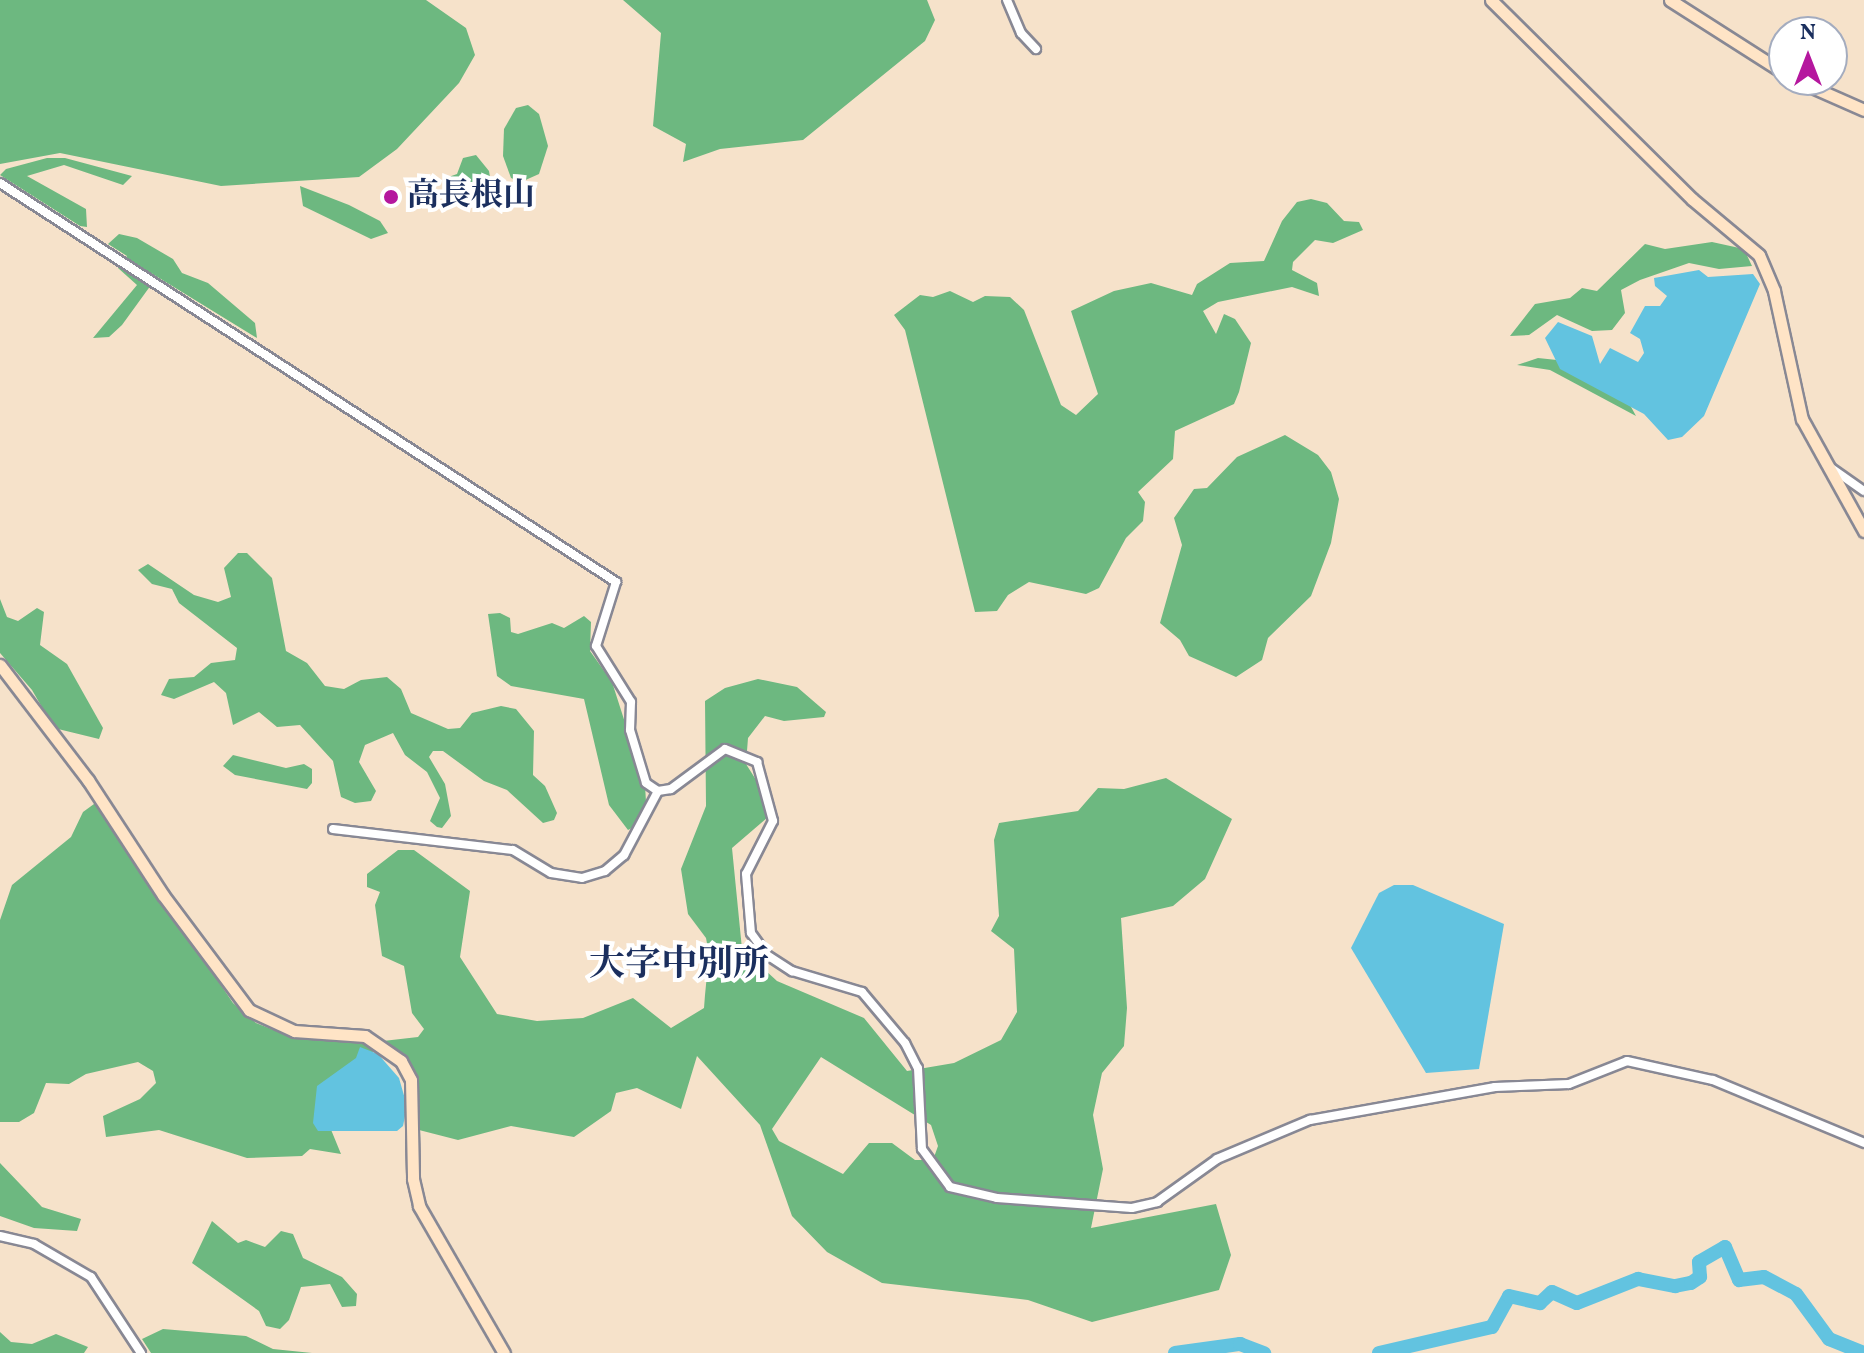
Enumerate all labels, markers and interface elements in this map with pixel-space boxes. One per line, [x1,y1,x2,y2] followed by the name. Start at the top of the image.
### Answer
[1768,16,1848,96] north arrow
[1800,18,1816,49] text: N
[407,178,535,216] place label: 高長根山
[382,188,400,206] marker: 高長根山
[589,945,769,989] district label: 大字中別所

